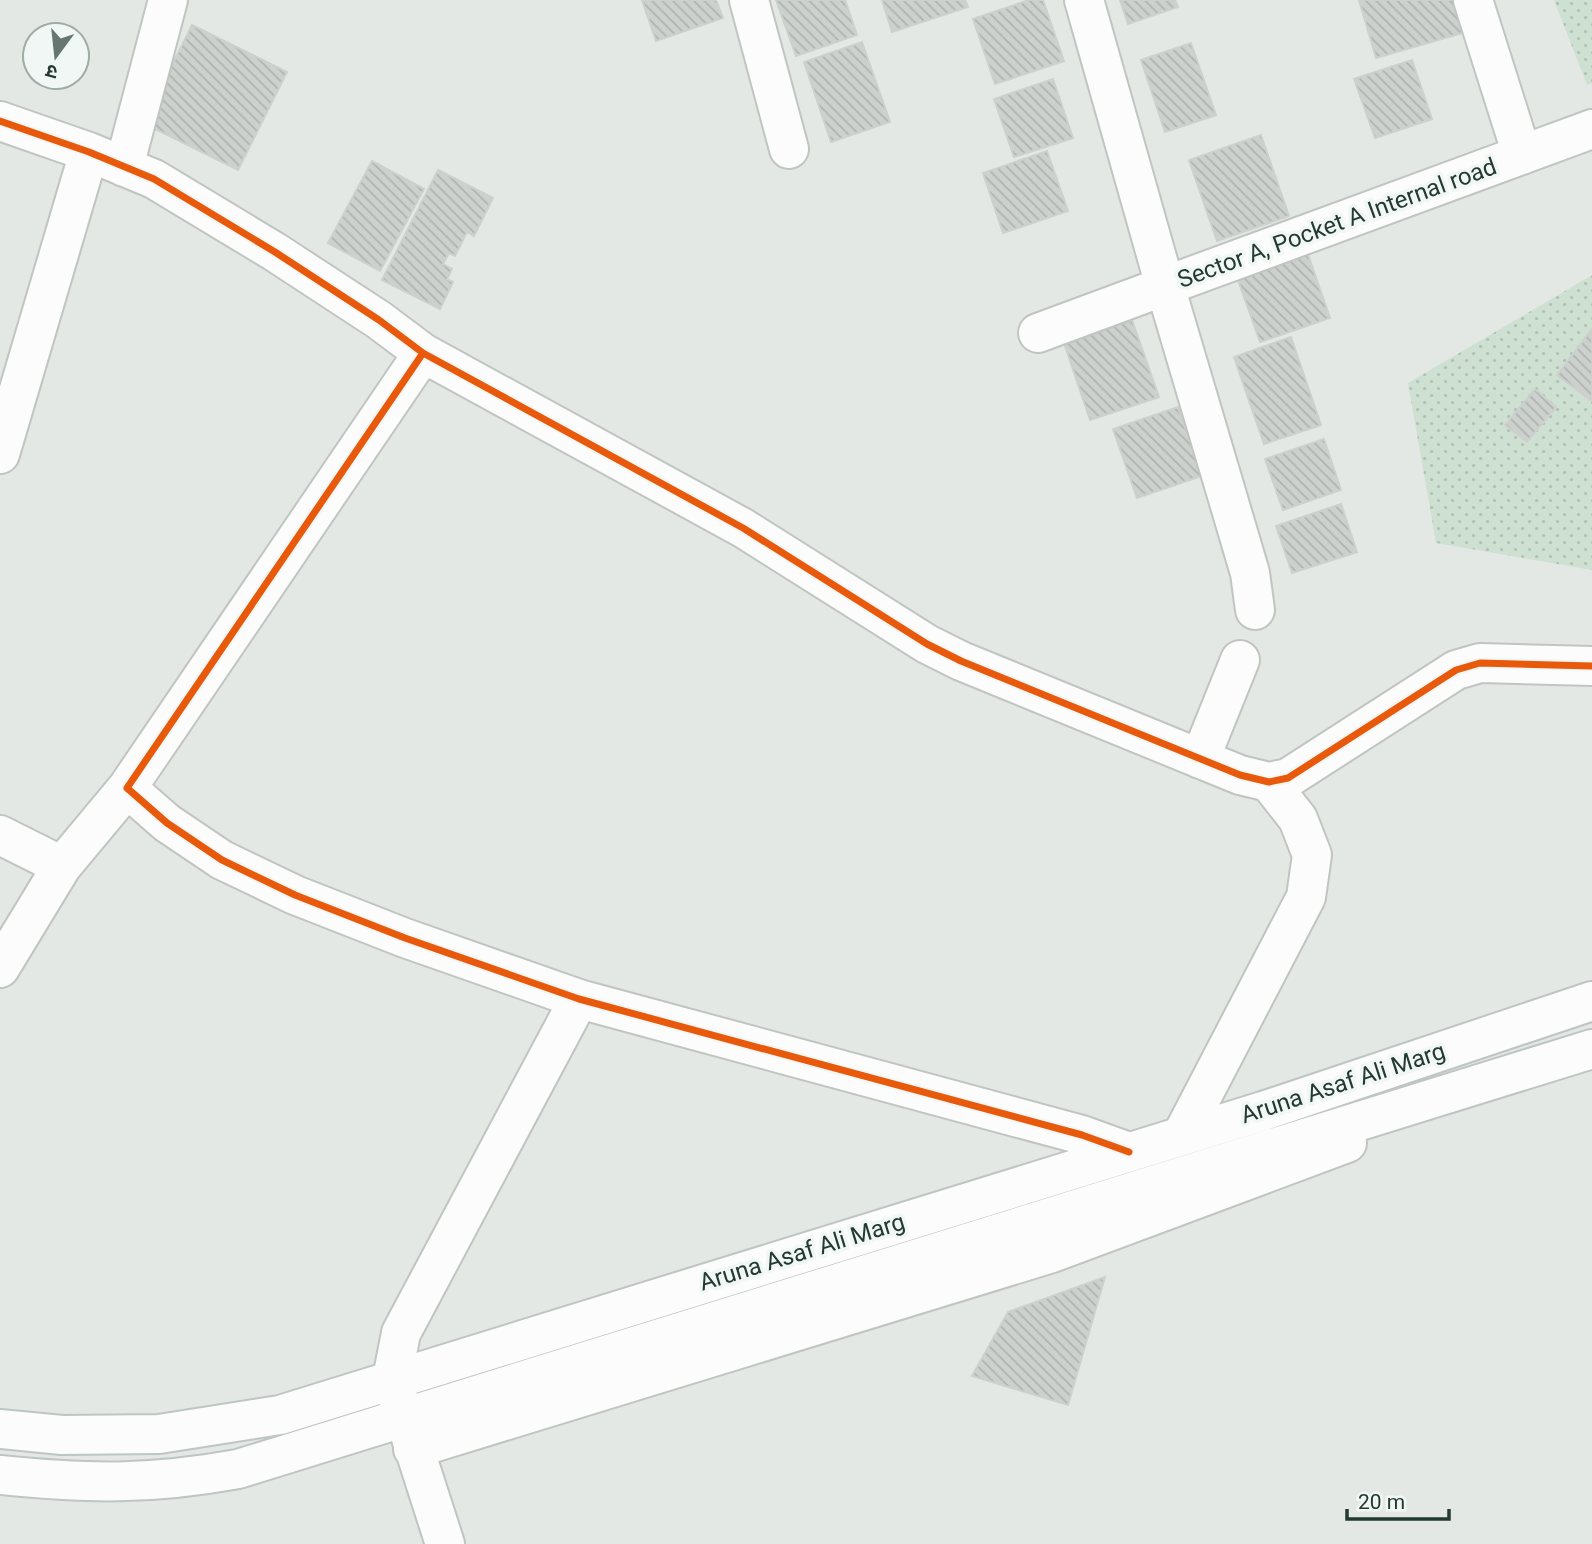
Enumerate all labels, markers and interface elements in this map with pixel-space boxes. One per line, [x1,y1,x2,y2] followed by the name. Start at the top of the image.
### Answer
[21,21,91,91] north arrow
[43,59,60,84] text: उ
[1174,152,1500,294] street label: Sector A, Pocket A Internal road
[1237,1037,1449,1129] street label: Aruna Asaf Ali Marg
[696,1207,908,1297] street label: Aruna Asaf Ali Marg
[1347,1478,1448,1522] scale bar
[1358,1490,1405,1514] text: 20 m

